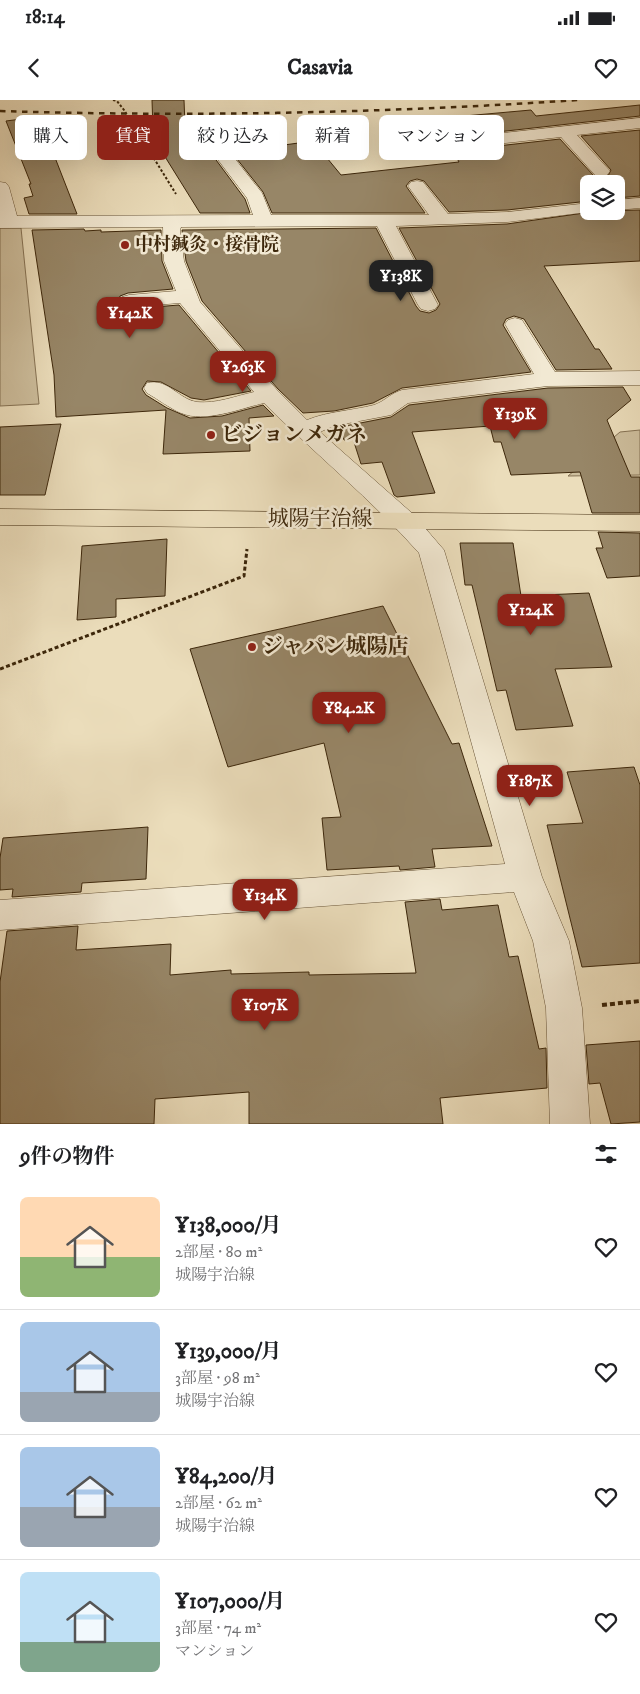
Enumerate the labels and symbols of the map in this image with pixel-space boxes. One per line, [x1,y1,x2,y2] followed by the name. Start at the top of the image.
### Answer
[135,234,279,256] place label: 中村鍼灸・接骨院
[119,239,131,251] marker: 中村鍼灸・接骨院
[366,260,436,302] pin: ¥138K
[95,296,165,339] pin: ¥142K
[208,350,278,393] pin: ¥263K
[480,398,550,440] pin: ¥139K
[221,422,367,448] place label: ビジョンメガネ
[205,429,217,441] marker: ビジョンメガネ
[268,506,373,532] street label: 城陽宇治線
[496,594,566,636] pin: ¥124K
[262,634,409,660] place label: ジャパン城陽店
[246,641,258,653] marker: ジャパン城陽店
[308,692,390,734] pin: ¥84.2K
[495,764,565,807] pin: ¥187K
[230,878,300,921] pin: ¥134K
[230,988,300,1031] pin: ¥107K

